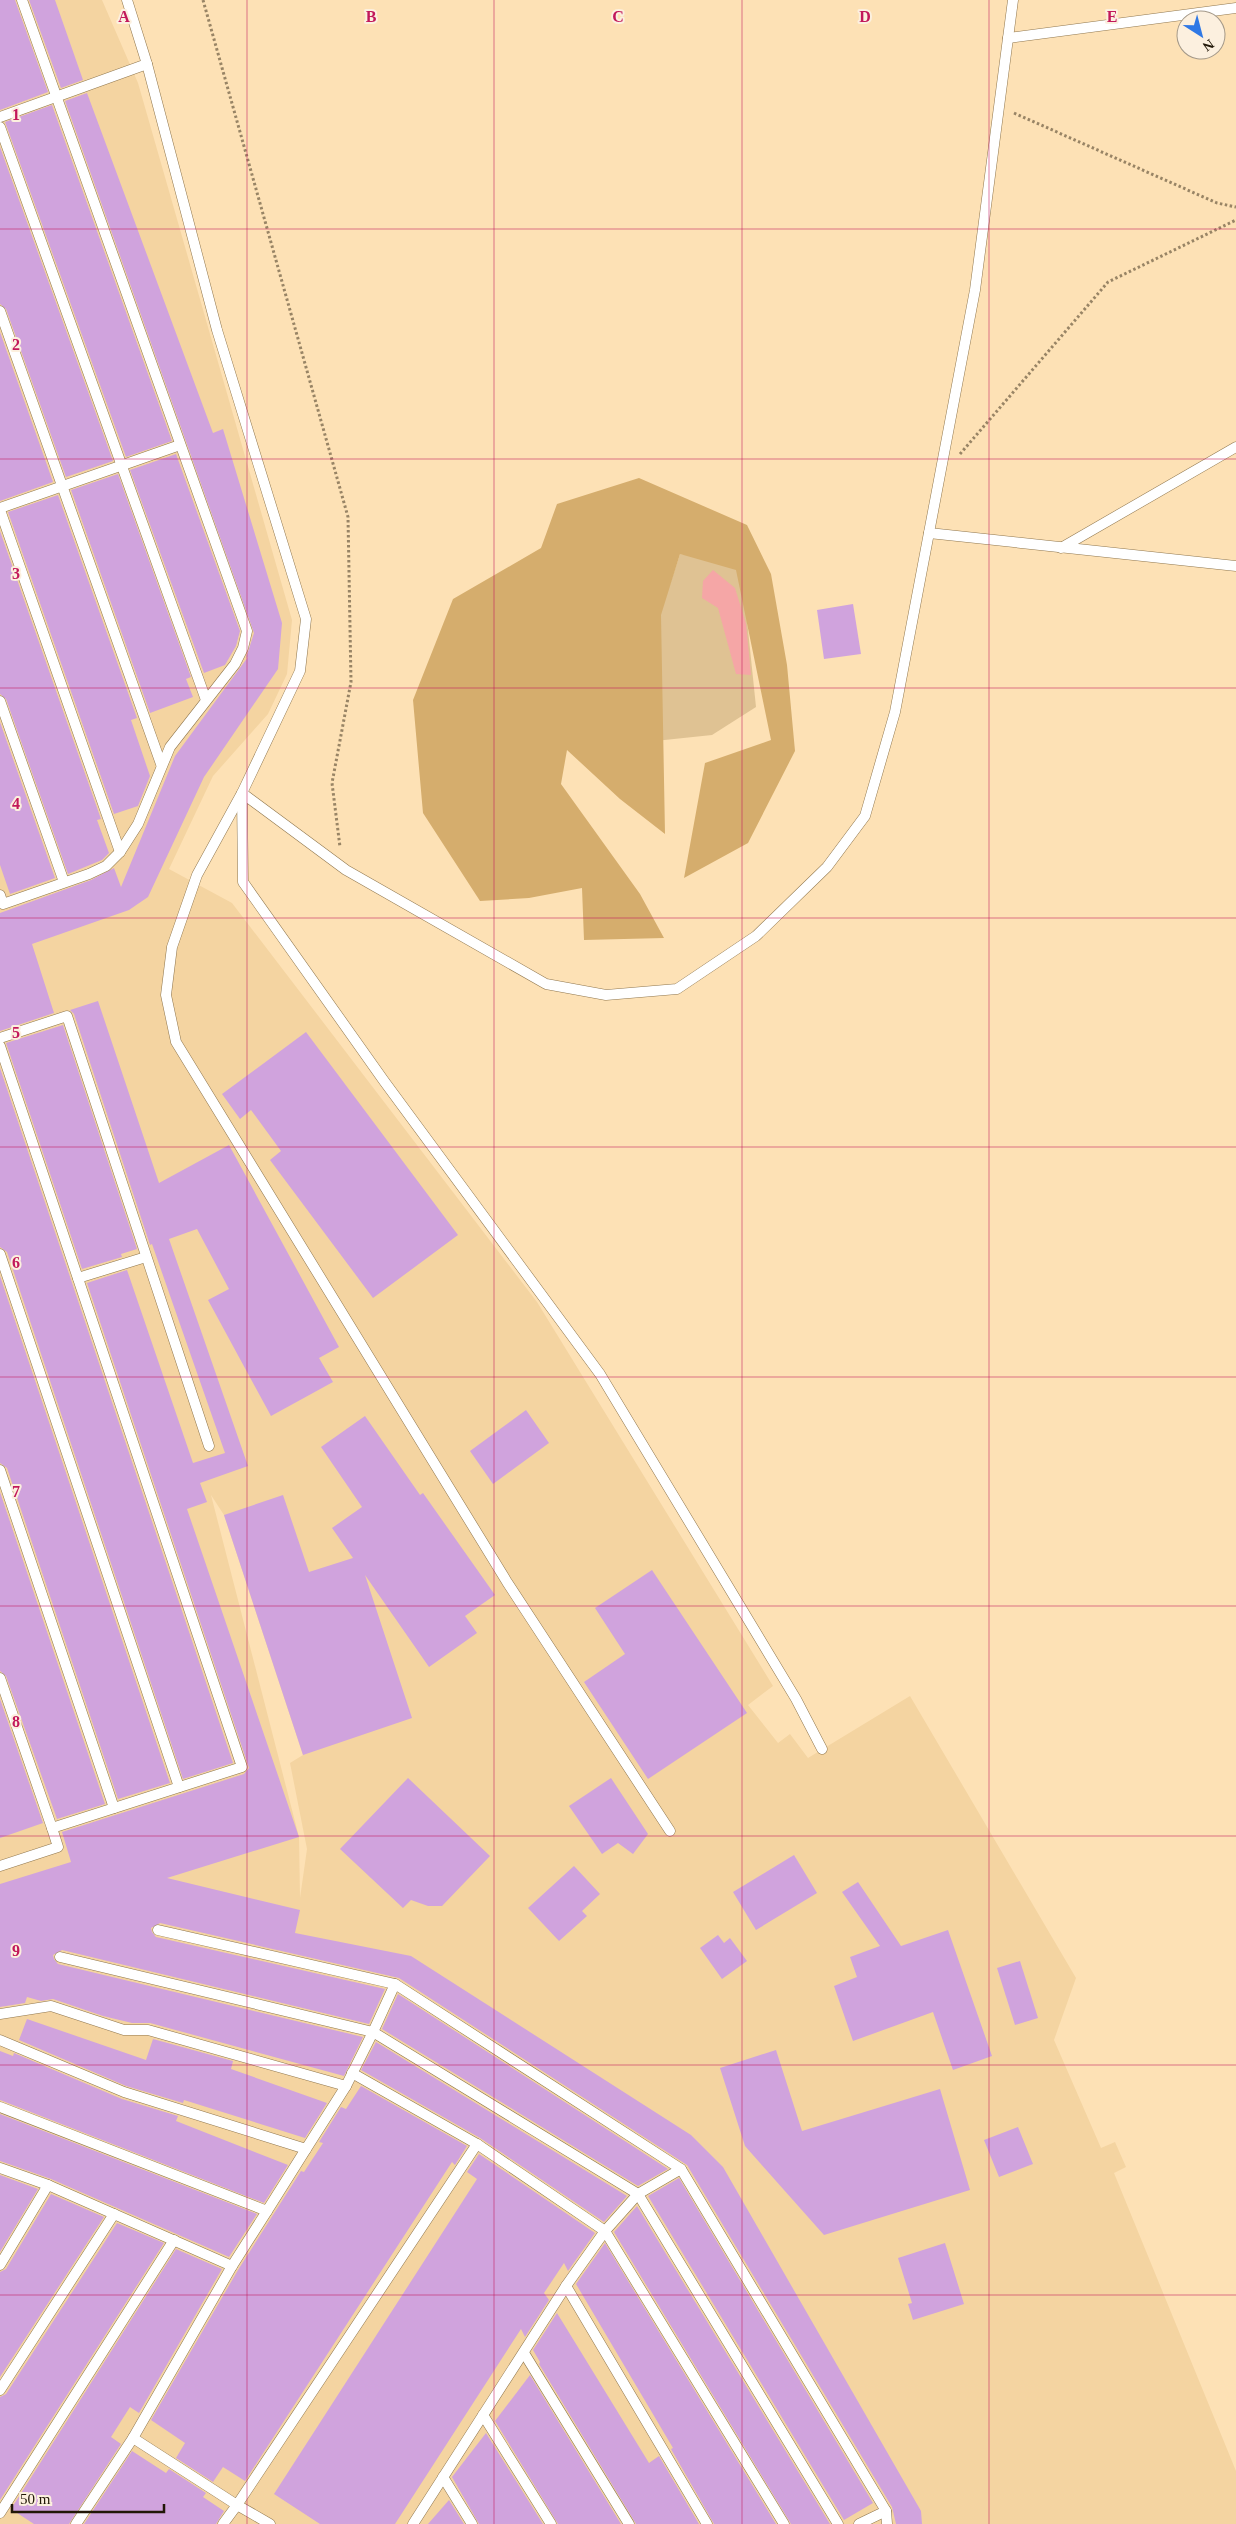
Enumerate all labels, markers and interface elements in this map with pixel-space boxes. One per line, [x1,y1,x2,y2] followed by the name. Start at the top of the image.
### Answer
[118,8,130,25] text: A
[366,8,377,25] text: B
[612,8,624,25] text: C
[859,8,871,25] text: D
[1107,8,1117,25] text: E
[1176,10,1226,60] north arrow
[1200,36,1217,54] text: N
[12,106,20,123] text: 1
[12,336,20,353] text: 2
[12,565,20,582] text: 3
[12,795,20,812] text: 4
[12,1024,20,1041] text: 5
[12,1254,20,1271] text: 6
[12,1483,20,1500] text: 7
[12,1713,20,1730] text: 8
[12,1942,20,1959] text: 9
[12,2482,165,2514] scale bar
[20,2491,51,2507] text: 50 m

